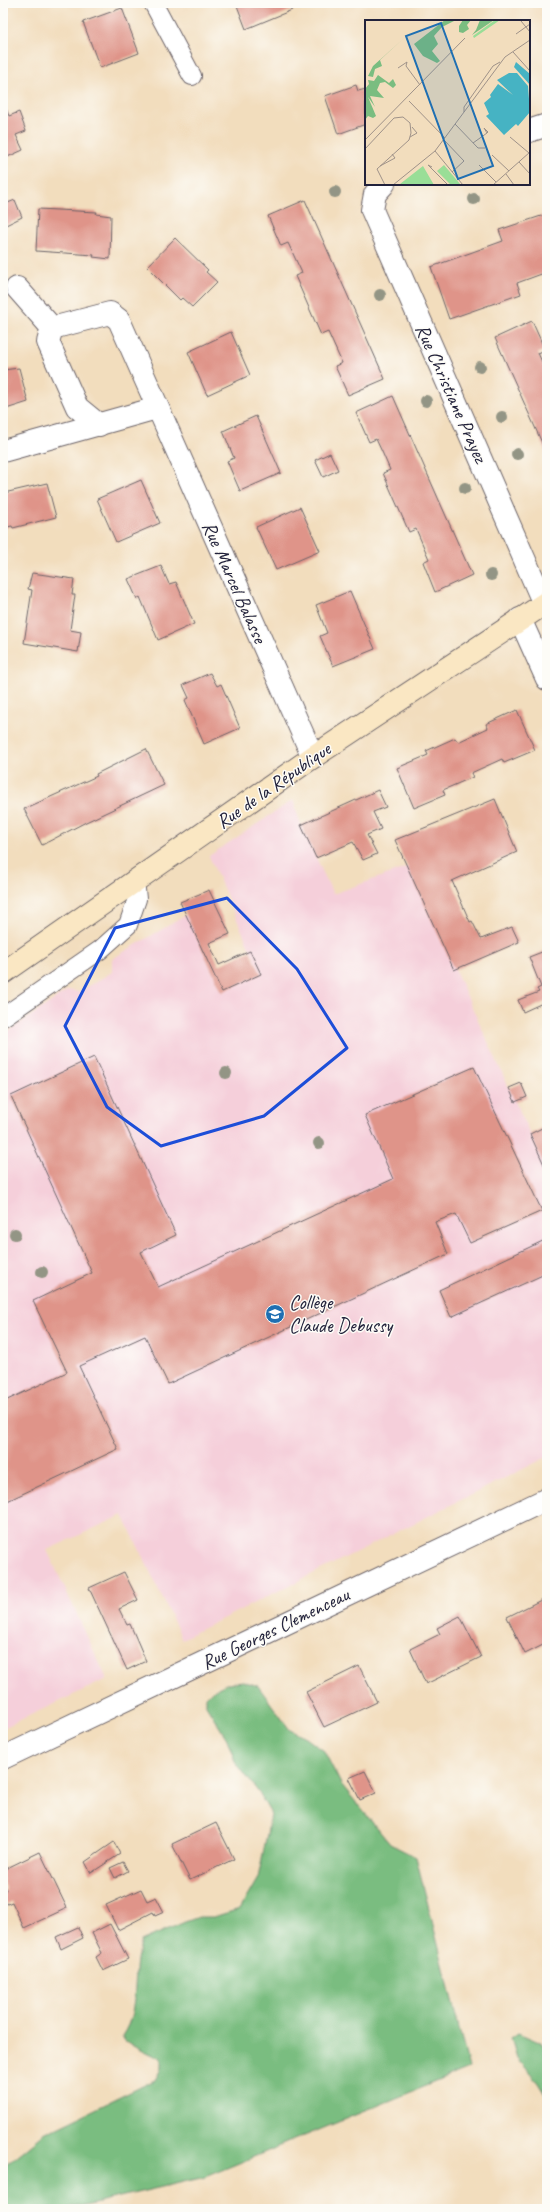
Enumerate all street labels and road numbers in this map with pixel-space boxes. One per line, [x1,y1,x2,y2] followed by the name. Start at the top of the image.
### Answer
[410,320,494,468] street label: Rue Christiane Prayez
[197,517,273,648] street label: Rue Marcel Balasse
[211,736,337,834] street label: Rue de la République
[197,1581,355,1675] street label: Rue Georges Clemenceau

